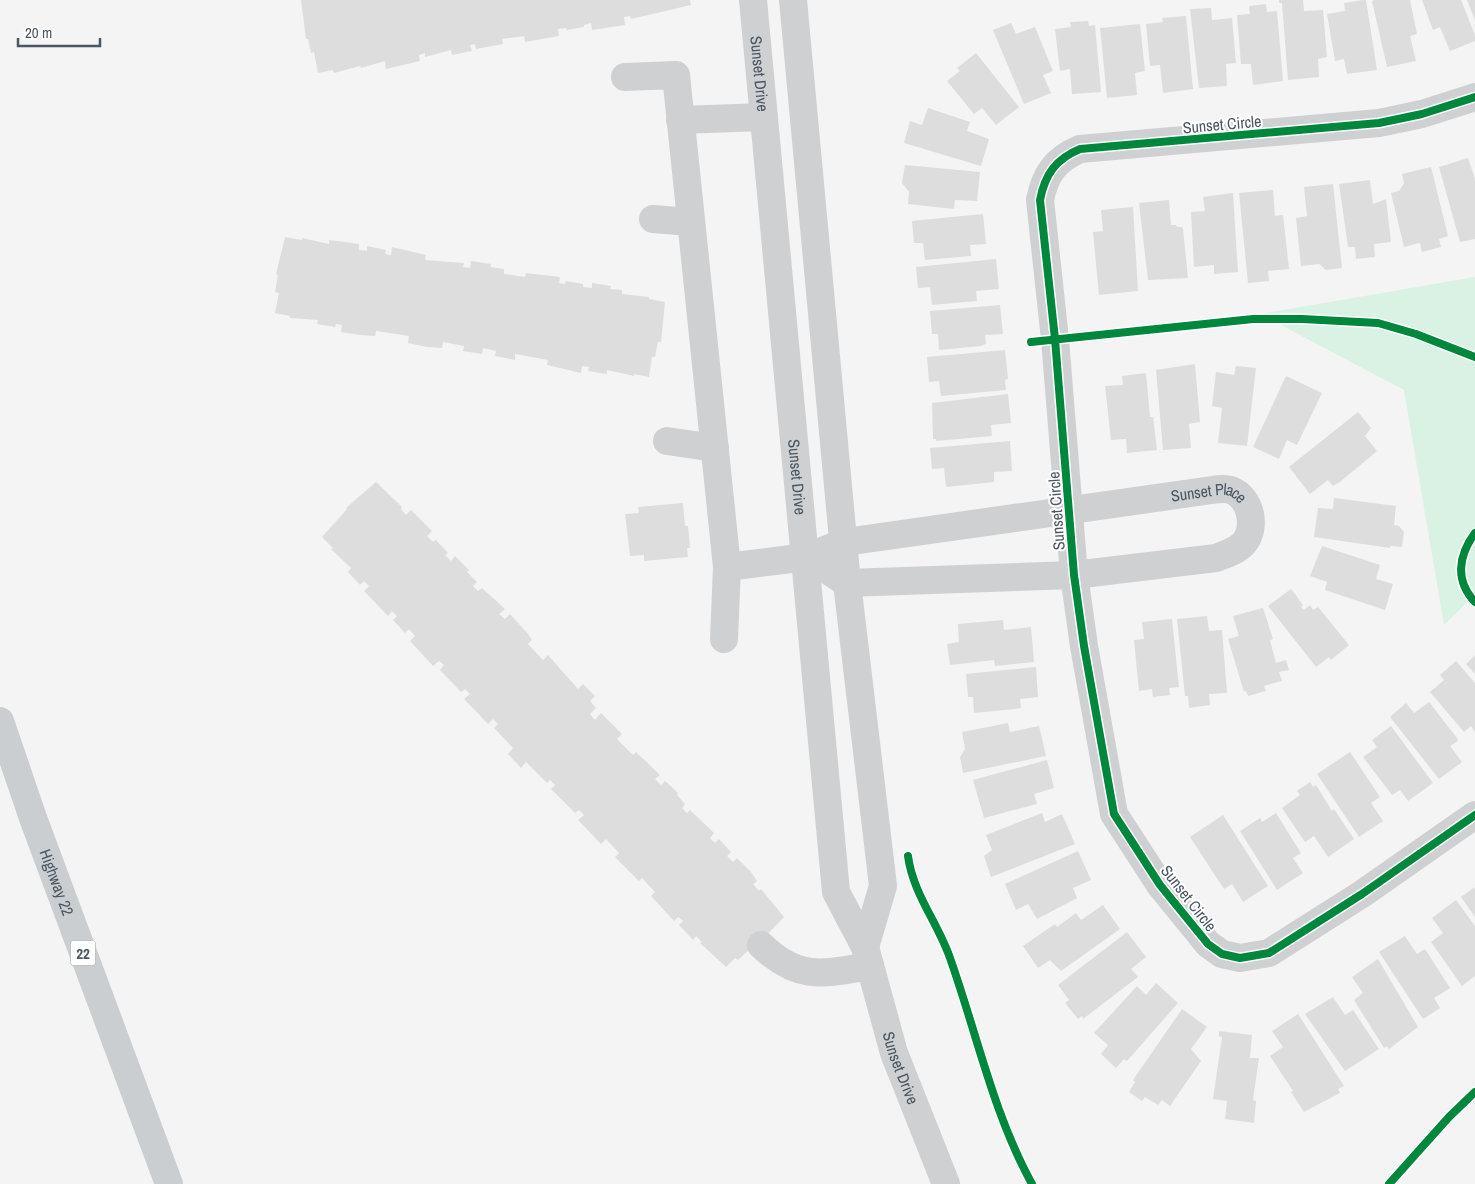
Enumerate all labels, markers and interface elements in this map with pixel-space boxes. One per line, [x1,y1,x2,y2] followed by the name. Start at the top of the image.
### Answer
[18,15,100,47] scale bar
[25,22,52,43] text: 20 m
[745,35,774,112] street label: Sunset Drive
[1182,110,1262,138] street label: Sunset Circle
[783,438,812,516] street label: Sunset Drive
[1042,471,1070,551] street label: Sunset Circle
[1169,478,1252,508] street label: Sunset Place
[34,846,79,919] street label: Highway 22
[1156,860,1222,936] street label: Sunset Circle
[70,940,96,966] road number: 22
[878,1029,924,1107] street label: Sunset Drive

